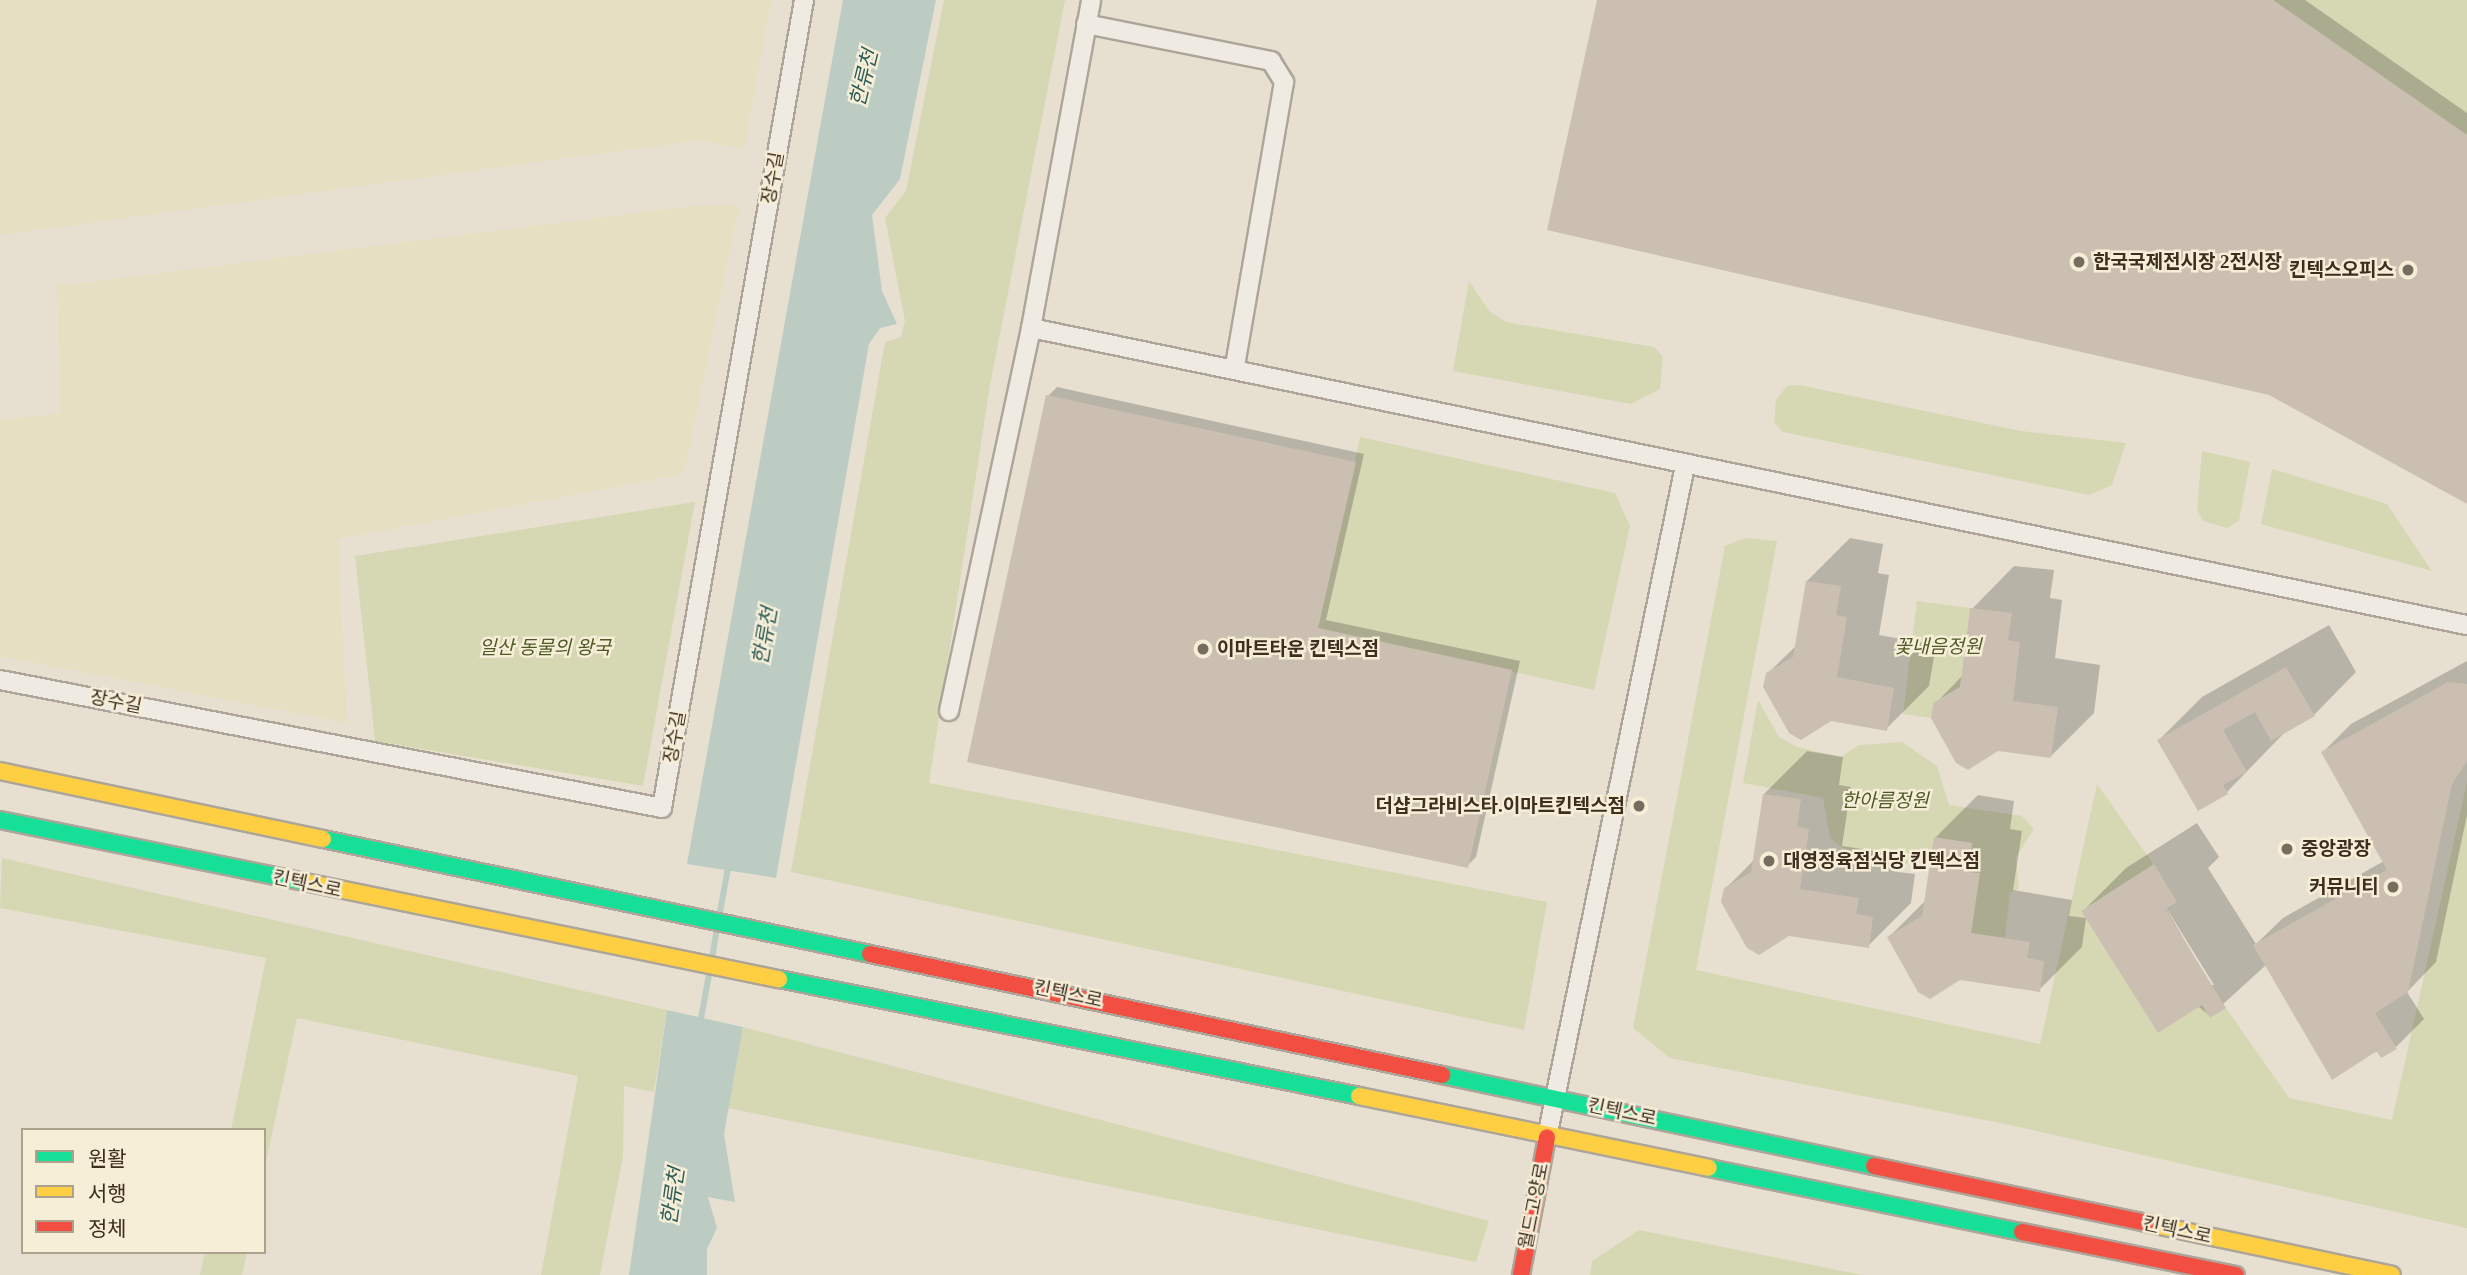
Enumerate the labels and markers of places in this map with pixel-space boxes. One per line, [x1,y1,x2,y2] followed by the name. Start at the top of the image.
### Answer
[2093,251,2282,273] place label: 한국국제전시장 2전시장
[2071,254,2087,270] marker: 한국국제전시장 2전시장
[2289,259,2394,281] place label: 킨텍스오피스
[2400,262,2416,278] marker: 킨텍스오피스
[1217,638,1379,660] place label: 이마트타운 킨텍스점
[1195,641,1211,657] marker: 이마트타운 킨텍스점
[1376,795,1625,817] place label: 더샵그라비스타.이마트킨텍스점
[1631,798,1647,814] marker: 더샵그라비스타.이마트킨텍스점
[2301,838,2371,860] place label: 중앙광장
[2279,841,2295,857] marker: 중앙광장
[1783,850,1980,872] place label: 대영정육점식당 킨텍스점
[1761,853,1777,869] marker: 대영정육점식당 킨텍스점
[2309,876,2379,898] place label: 커뮤니티
[2385,879,2401,895] marker: 커뮤니티

